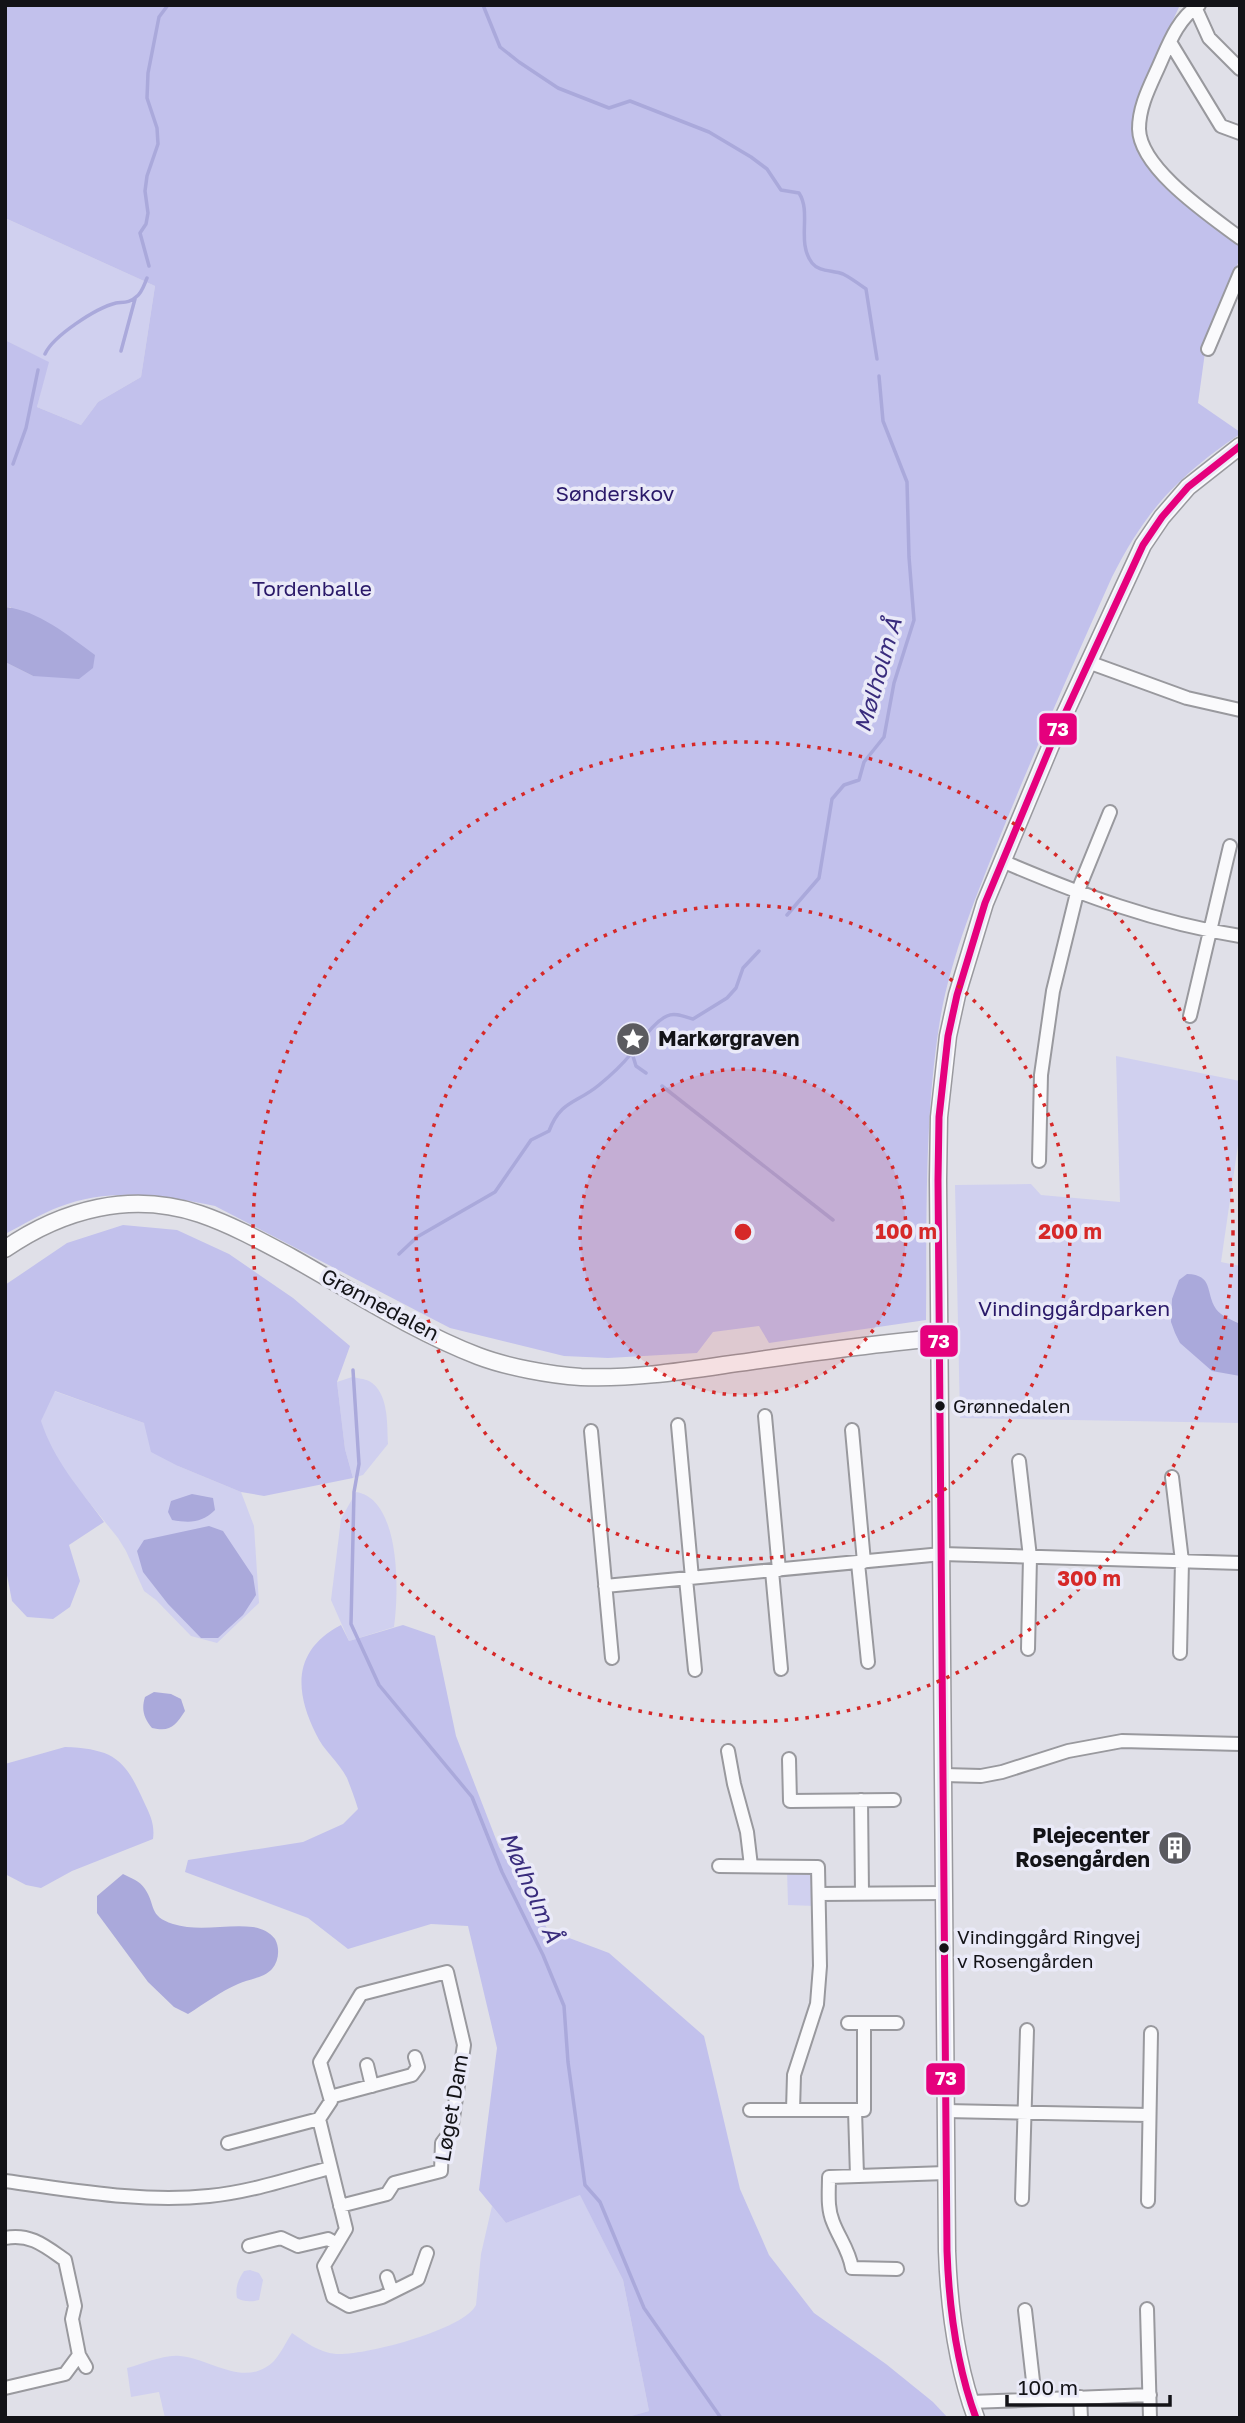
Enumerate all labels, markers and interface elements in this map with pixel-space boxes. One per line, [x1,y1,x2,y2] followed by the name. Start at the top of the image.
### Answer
[556,480,675,506] park label: Sønderskov
[252,575,372,601] park label: Tordenballe
[847,614,907,735] water label: Mølholm Å
[1038,712,1078,746] line badge: 73
[1047,717,1069,740] text: 73
[614,1020,652,1058] place icon: Markørgraven
[658,1025,800,1051] place label: Markørgraven
[875,1218,937,1244] text: 100 m
[1038,1218,1102,1244] text: 200 m
[731,1220,755,1244] centre of rings
[317,1262,444,1346] street label: Grønnedalen
[978,1295,1170,1321] park label: Vindinggårdparken
[919,1324,959,1358] line badge: 73
[928,1329,950,1352] text: 73
[953,1394,1070,1417] place label: Grønnedalen
[933,1399,947,1413] marker: Grønnedalen
[1057,1565,1121,1591] text: 300 m
[1015,1822,1150,1872] place label: Plejecenter Rosengården
[495,1827,569,1947] water label: Mølholm Å
[1156,1829,1194,1867] building icon: Plejecenter Rosengården
[957,1925,1140,1972] place label: Vindinggård Ringvej v Rosengården
[937,1941,951,1955] marker: Vindinggård Ringvej v Rosengården
[429,2052,473,2164] street label: Løget Dam
[925,2062,966,2096] line badge: 73
[935,2066,957,2089] text: 73
[1007,2364,1170,2408] scale bar
[1018,2374,1078,2400] text: 100 m

